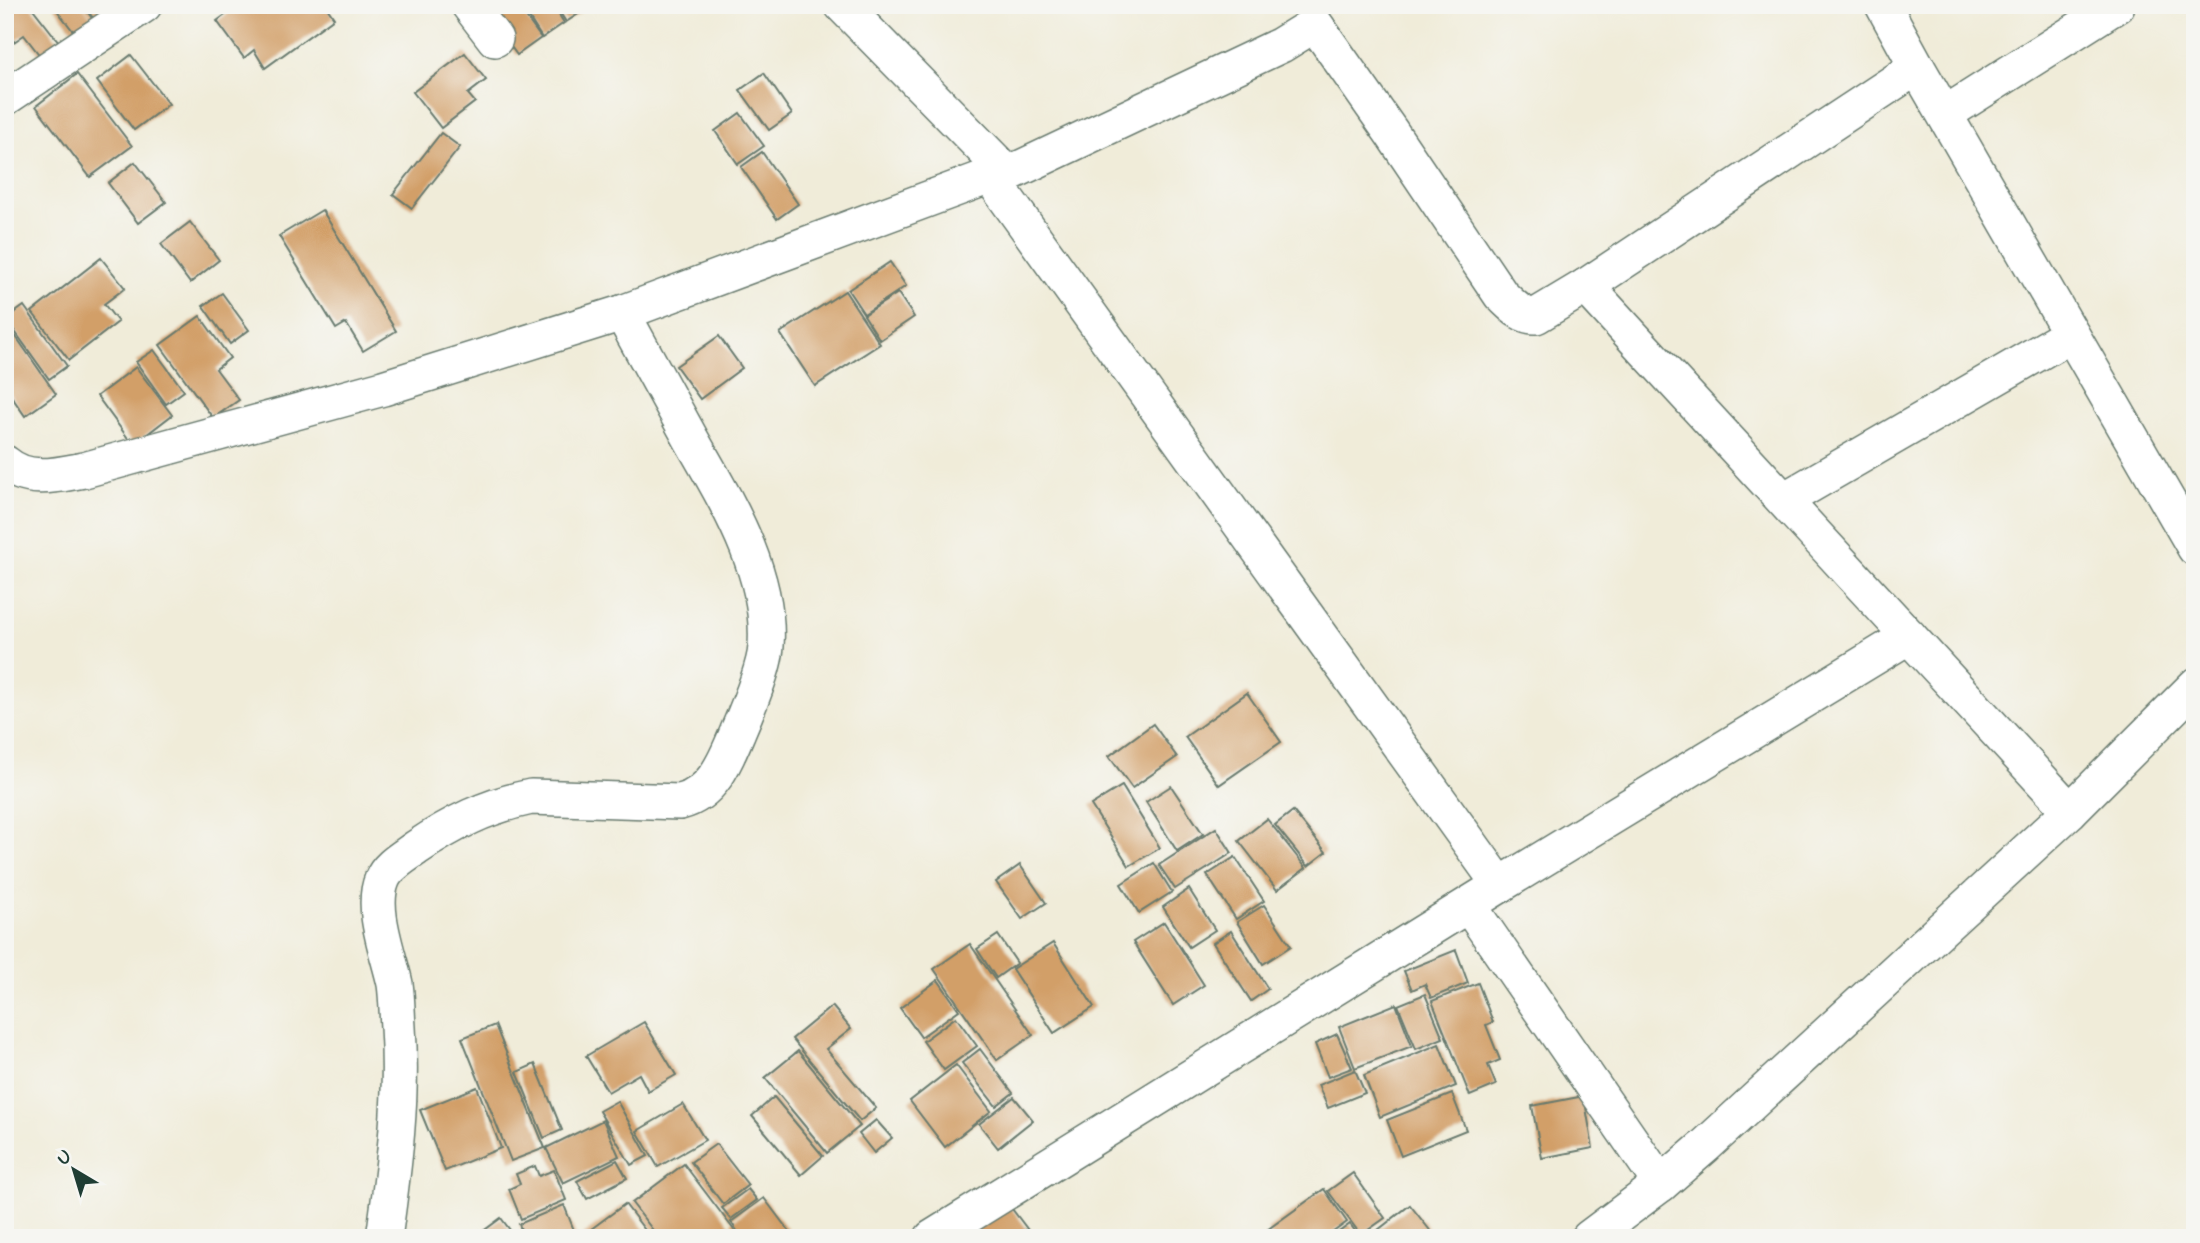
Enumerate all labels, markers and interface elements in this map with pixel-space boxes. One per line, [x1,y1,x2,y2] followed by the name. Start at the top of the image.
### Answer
[38,1134,108,1204] north arrow
[52,1144,77,1171] text: U

